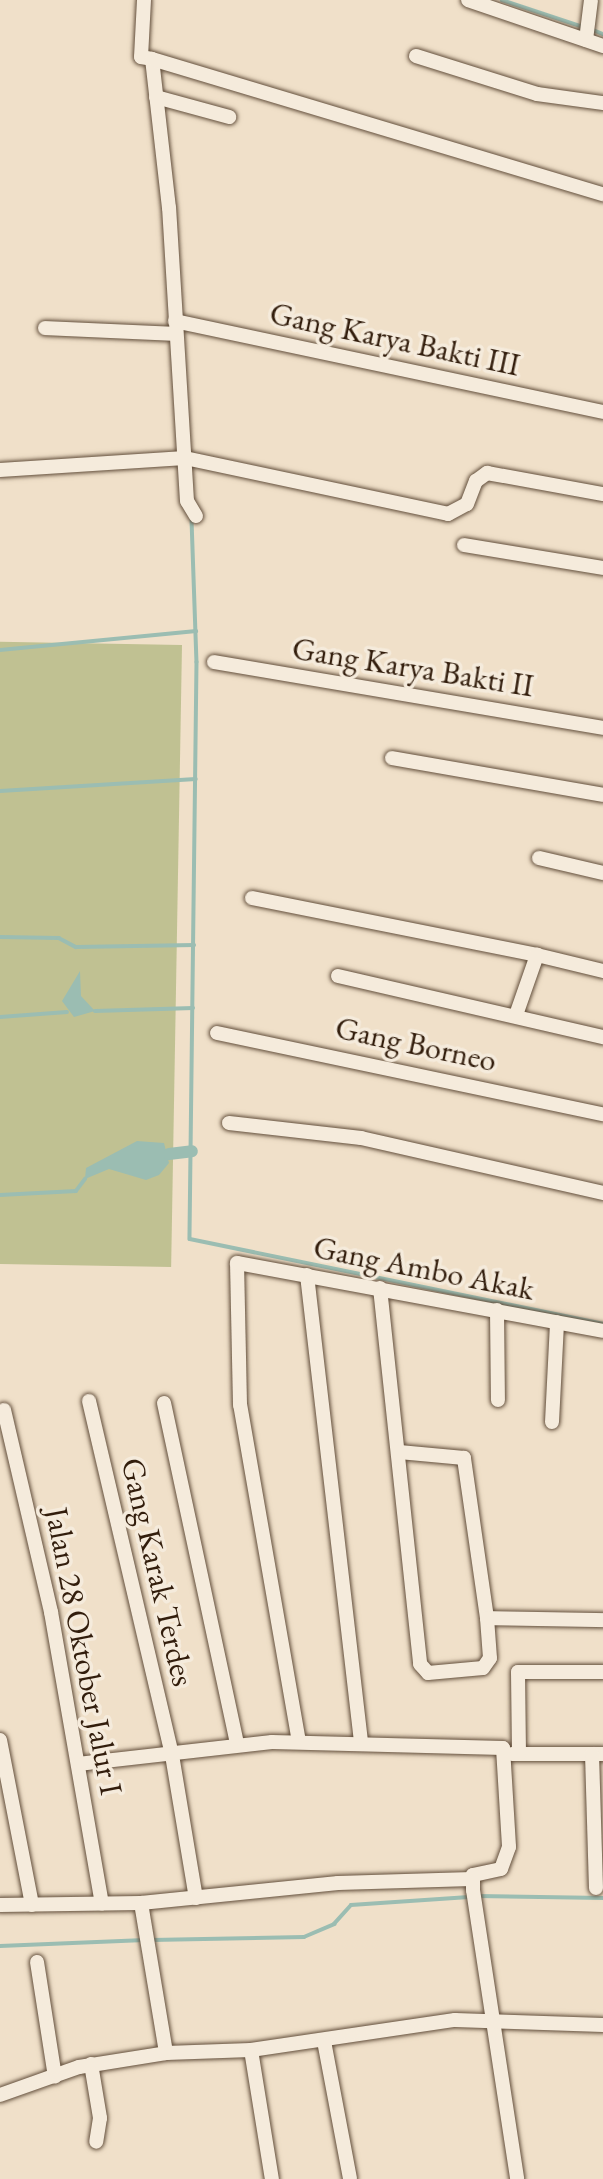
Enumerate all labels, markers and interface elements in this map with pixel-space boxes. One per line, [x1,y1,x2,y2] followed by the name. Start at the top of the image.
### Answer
[266,294,524,384] street label: Gang Karya Bakti III
[290,629,536,705] street label: Gang Karya Bakti II
[332,1008,500,1080] street label: Gang Borneo
[310,1228,538,1308] street label: Gang Ambo Akak
[113,1454,203,1690] street label: Gang Karak Terdes
[37,1504,131,1798] street label: Jalan 28 Oktober Jalur I

